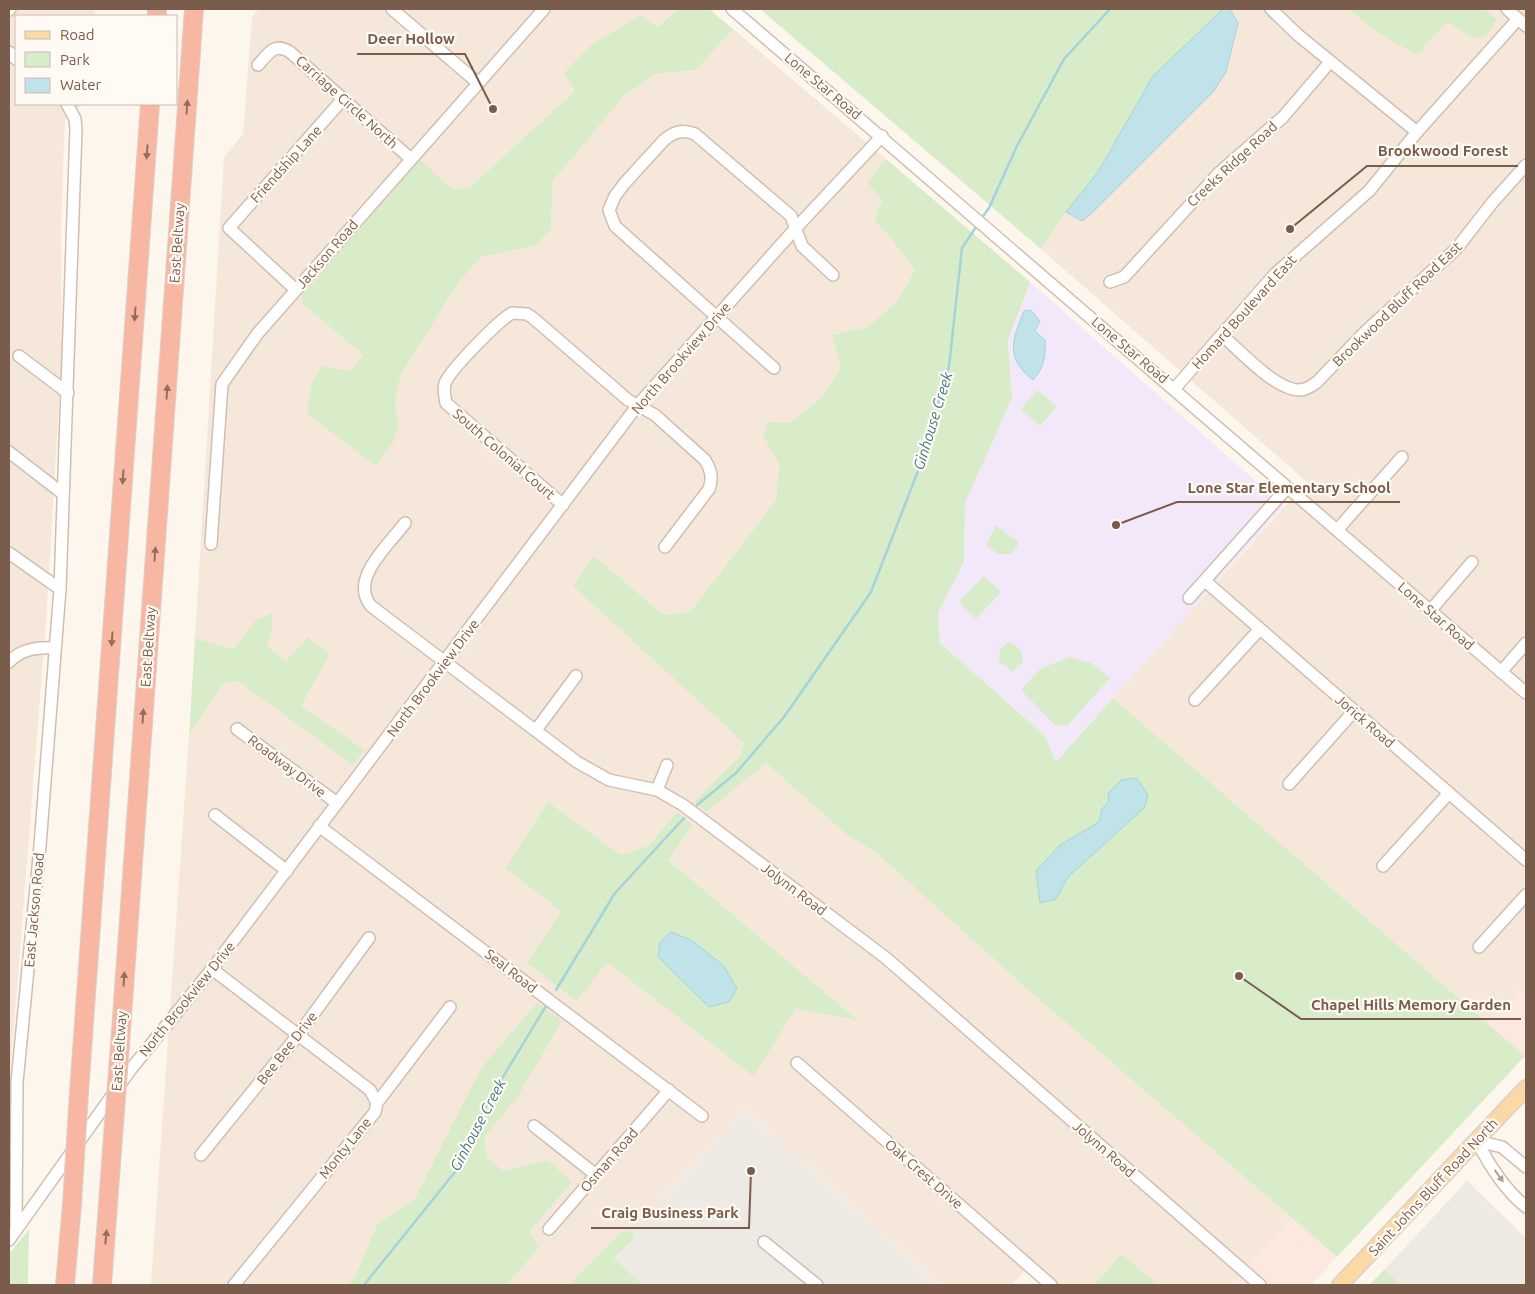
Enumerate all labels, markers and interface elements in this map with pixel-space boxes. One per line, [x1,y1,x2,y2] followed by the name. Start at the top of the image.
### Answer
[15,15,178,105] legend
[357,24,465,54] callout: Deer Hollow
[60,26,95,43] text: Road
[367,30,455,47] text: Deer Hollow
[781,49,865,123] street label: Lone Star Road
[60,51,90,68] text: Park
[293,52,401,152] street label: Carriage Circle North
[60,76,101,93] text: Water
[183,99,191,115] one-way arrow
[1184,118,1280,210] street label: Creeks Ridge Road
[247,122,325,206] street label: Friendship Lane
[1367,136,1518,166] callout: Brookwood Forest
[1378,142,1509,159] text: Brookwood Forest
[143,145,151,161] one-way arrow
[166,202,188,284] street label: East Beltway
[293,217,361,291] street label: Jackson Road
[1329,238,1465,370] street label: Brookwood Bluff Road East
[1189,251,1300,372] street label: Homard Boulevard East
[628,299,734,417] street label: North Brookview Drive
[131,307,139,323] one-way arrow
[1088,313,1172,387] street label: Lone Star Road
[910,369,956,472] water label: Ginhouse Creek
[163,383,171,399] one-way arrow
[450,405,559,503] street label: South Colonial Court
[119,469,127,485] one-way arrow
[1177,472,1400,502] callout: Lone Star Elementary School
[1187,479,1391,496] text: Lone Star Elementary School
[151,545,159,561] one-way arrow
[1395,579,1477,653] street label: Lone Star Road
[137,606,159,688] street label: East Beltway
[384,616,482,740] street label: North Brookview Drive
[107,631,115,647] one-way arrow
[1332,691,1398,751] street label: Jorick Road
[140,708,148,724] one-way arrow
[245,732,329,800] street label: Roadway Drive
[21,852,47,968] street label: East Jackson Road
[758,859,830,919] street label: Jolynn Road
[136,938,238,1060] street label: North Brookview Drive
[482,946,540,996] street label: Seal Road
[121,971,129,987] one-way arrow
[1301,989,1521,1019] callout: Chapel Hills Memory Garden
[1311,996,1511,1013] text: Chapel Hills Memory Garden
[254,1008,320,1088] street label: Bee Bee Drive
[108,1010,130,1092] street label: East Beltway
[446,1076,509,1174] water label: Ginhouse Creek
[316,1114,374,1182] street label: Monty Lane
[1365,1115,1501,1259] street label: Saint Johns Bluff Road North
[1070,1118,1138,1180] street label: Jolynn Road
[577,1125,641,1195] street label: Osman Road
[882,1136,966,1212] street label: Oak Crest Drive
[1494,1169,1504,1183] one-way arrow
[591,1198,749,1228] callout: Craig Business Park
[601,1204,739,1221] text: Craig Business Park
[102,1228,110,1244] one-way arrow

